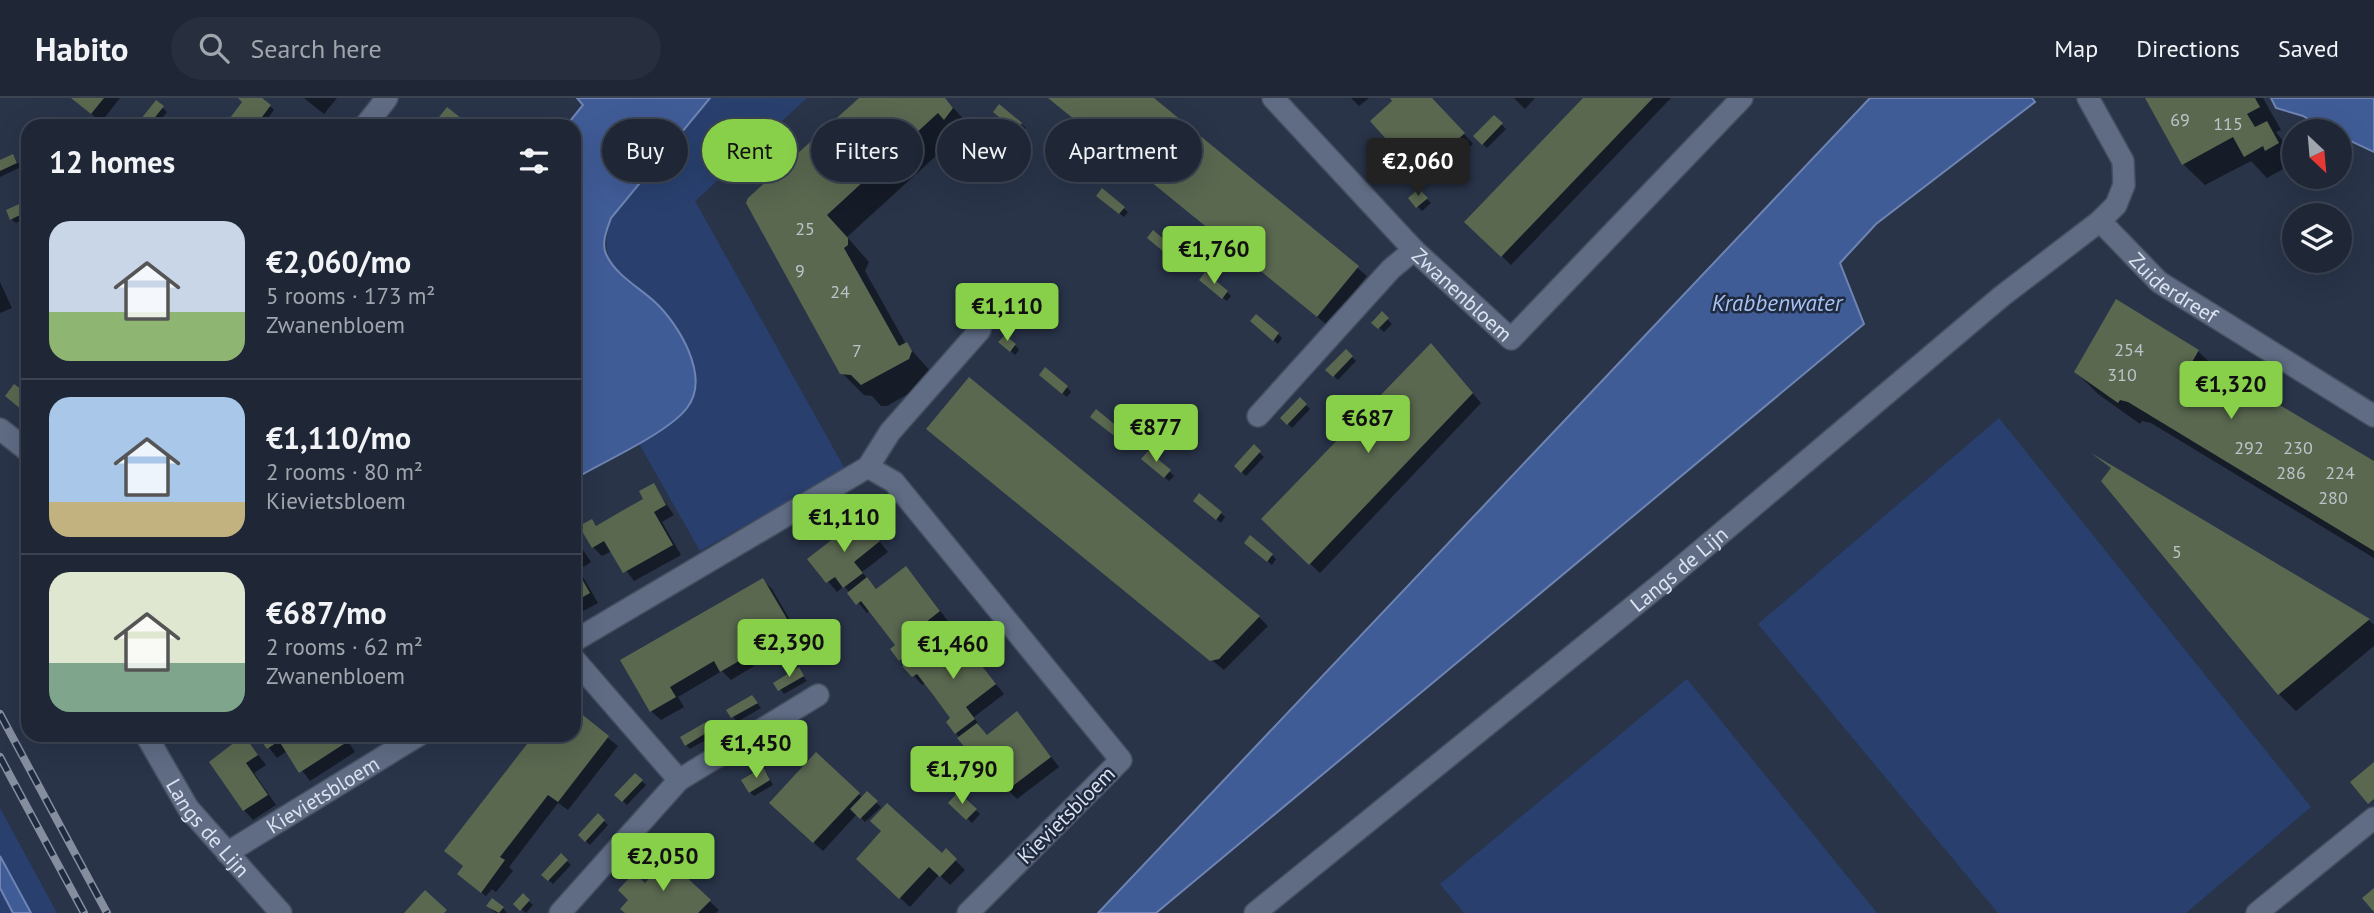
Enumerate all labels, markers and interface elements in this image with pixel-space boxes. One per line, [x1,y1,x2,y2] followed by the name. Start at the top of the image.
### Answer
[171,17,661,80] search box
[35,27,129,70] text: Habito
[195,29,233,67] icon: search
[251,32,382,65] text: Search here
[2054,33,2098,64] text: Map
[2136,33,2240,64] text: Directions
[2278,33,2339,64] text: Saved
[2170,108,2190,131] house number: 69
[2213,112,2243,135] house number: 115
[602,119,688,182] chip: Buy
[702,119,797,182] chip: Rent
[811,119,923,182] chip: Filters
[937,119,1031,182] chip: New
[1045,119,1202,182] chip: Apartment
[2282,119,2352,189] north arrow
[2282,119,2352,273] map controls
[1361,139,1475,198] pin: €2,060
[49,142,175,181] text: 12 homes
[515,142,553,180] icon: filters
[1382,146,1454,175] text: €2,060
[2282,203,2352,273] button: layers
[795,217,815,240] house number: 25
[1157,226,1271,286] pin: €1,760
[1178,234,1250,263] text: €1,760
[266,242,411,281] text: €2,060/mo
[1407,242,1518,347] street label: Zwanenbloem
[2124,246,2224,329] street label: Zuiderdreef
[105,249,189,333] icon: home
[795,259,805,282] house number: 9
[830,280,850,303] house number: 24
[266,281,435,310] text: 5 rooms · 173 m²
[950,284,1064,343] pin: €1,110
[1712,288,1844,317] water label: Krabbenwater
[971,291,1043,320] text: €1,110
[266,310,405,339] text: Zwanenbloem
[2114,338,2144,361] house number: 254
[852,339,862,362] house number: 7
[2174,362,2288,421] pin: €1,320
[2107,363,2137,386] house number: 310
[2195,369,2267,398] text: €1,320
[1327,396,1409,455] pin: €687
[1342,403,1394,432] text: €687
[1115,404,1197,464] pin: €877
[1130,412,1182,441] text: €877
[266,418,411,457] text: €1,110/mo
[105,425,189,509] icon: home
[2234,436,2264,459] house number: 292
[2283,436,2313,459] house number: 230
[266,457,423,486] text: 2 rooms · 80 m²
[2276,461,2306,484] house number: 286
[2325,461,2355,484] house number: 224
[266,486,406,515] text: Kievietsbloem
[2318,486,2348,509] house number: 280
[787,494,901,554] pin: €1,110
[808,502,880,531] text: €1,110
[1624,520,1733,617] street label: Langs de Lijn
[2172,540,2182,563] house number: 5
[266,593,387,632] text: €687/mo
[105,600,189,684] icon: home
[732,620,846,679] pin: €2,390
[896,622,1010,681] pin: €1,460
[753,627,825,656] text: €2,390
[917,629,989,658] text: €1,460
[266,632,423,661] text: 2 rooms · 62 m²
[266,661,405,690] text: Zwanenbloem
[699,720,813,780] pin: €1,450
[720,728,792,757] text: €1,450
[905,746,1019,806] pin: €1,790
[261,749,384,839] street label: Kievietsbloem
[926,754,998,783] text: €1,790
[1011,760,1121,870] street label: Kievietsbloem
[160,774,256,882] street label: Langs de Lijn
[606,834,720,893] pin: €2,050
[627,841,699,870] text: €2,050

